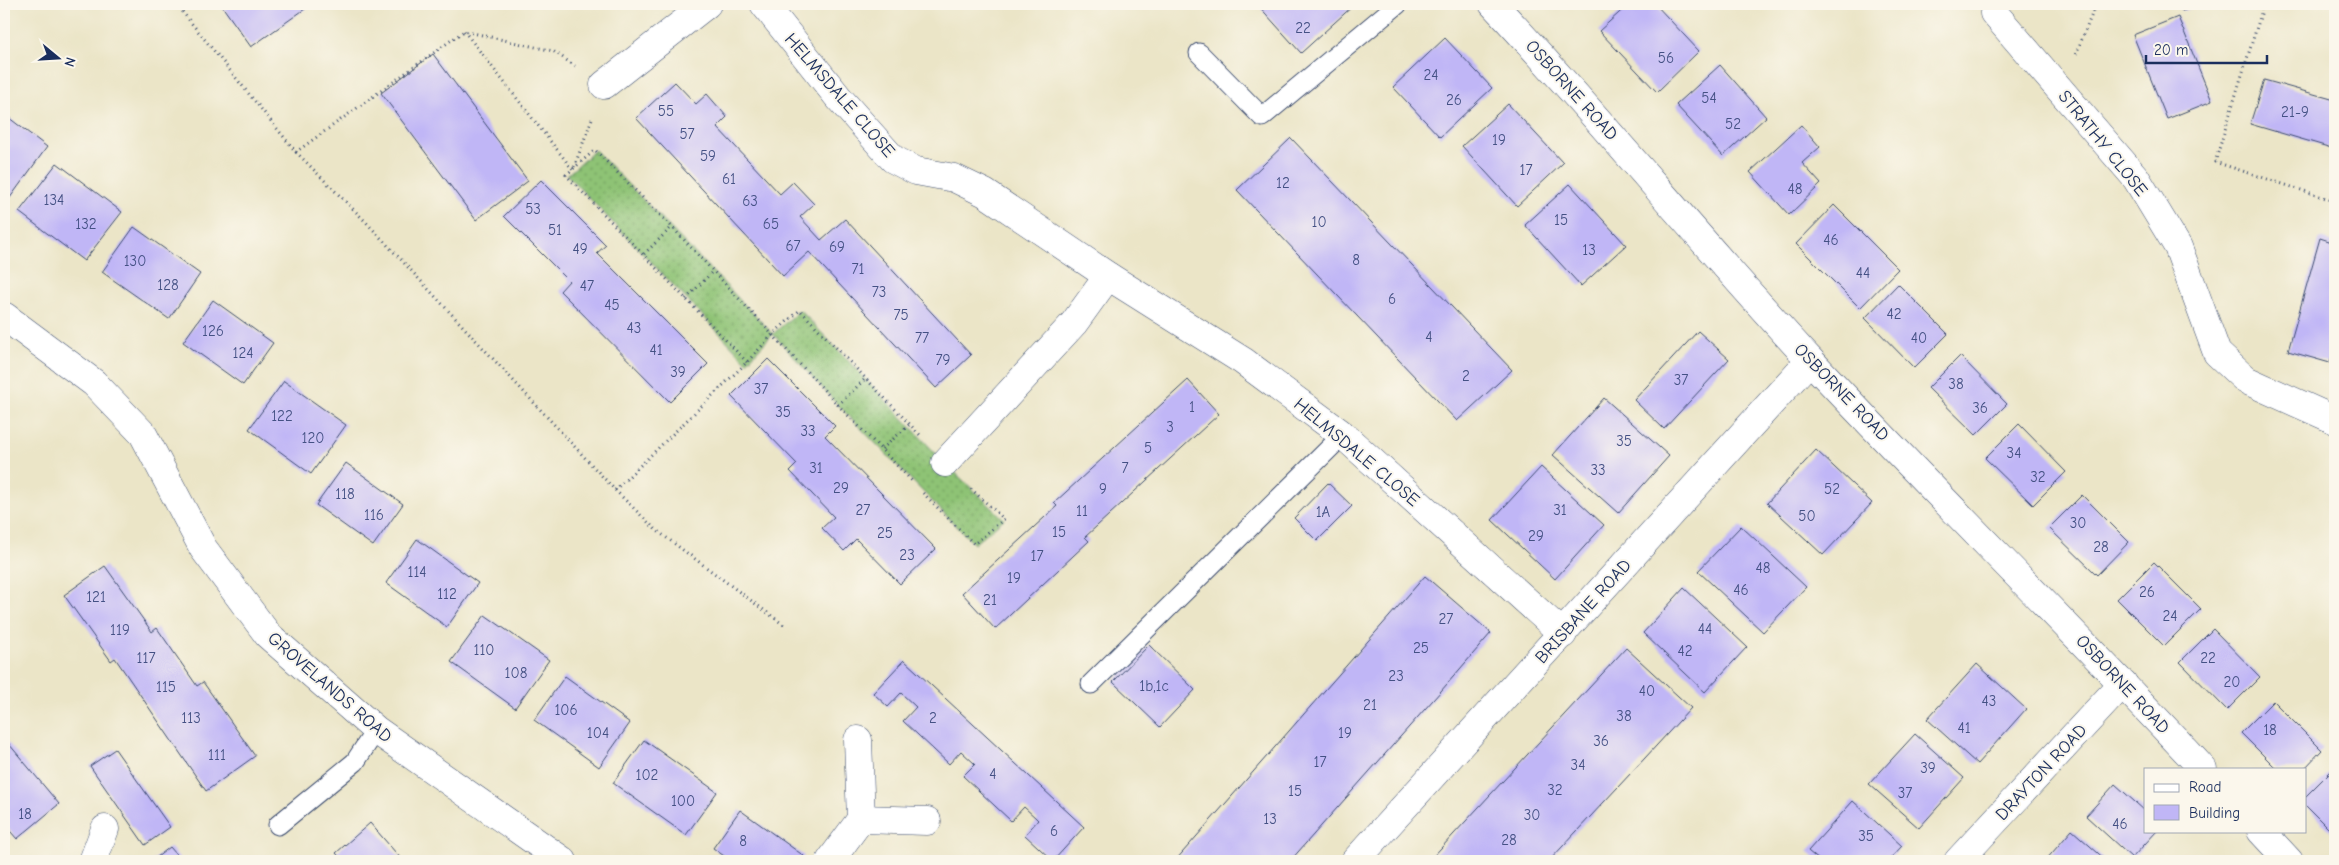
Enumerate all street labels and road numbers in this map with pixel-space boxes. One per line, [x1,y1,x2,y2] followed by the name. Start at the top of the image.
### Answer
[780,29,899,162] street label: HELMSDALE CLOSE
[1521,36,1622,145] street label: OSBORNE ROAD
[2054,86,2152,201] street label: STRATHY CLOSE
[1790,339,1894,446] street label: OSBORNE ROAD
[1290,394,1424,511] street label: HELMSDALE CLOSE
[1531,555,1636,668] street label: BRISBANE ROAD
[263,628,396,747] street label: GROVELANDS ROAD
[2071,630,2174,738] street label: OSBORNE ROAD
[1991,720,2091,825] street label: DRAYTON ROAD

